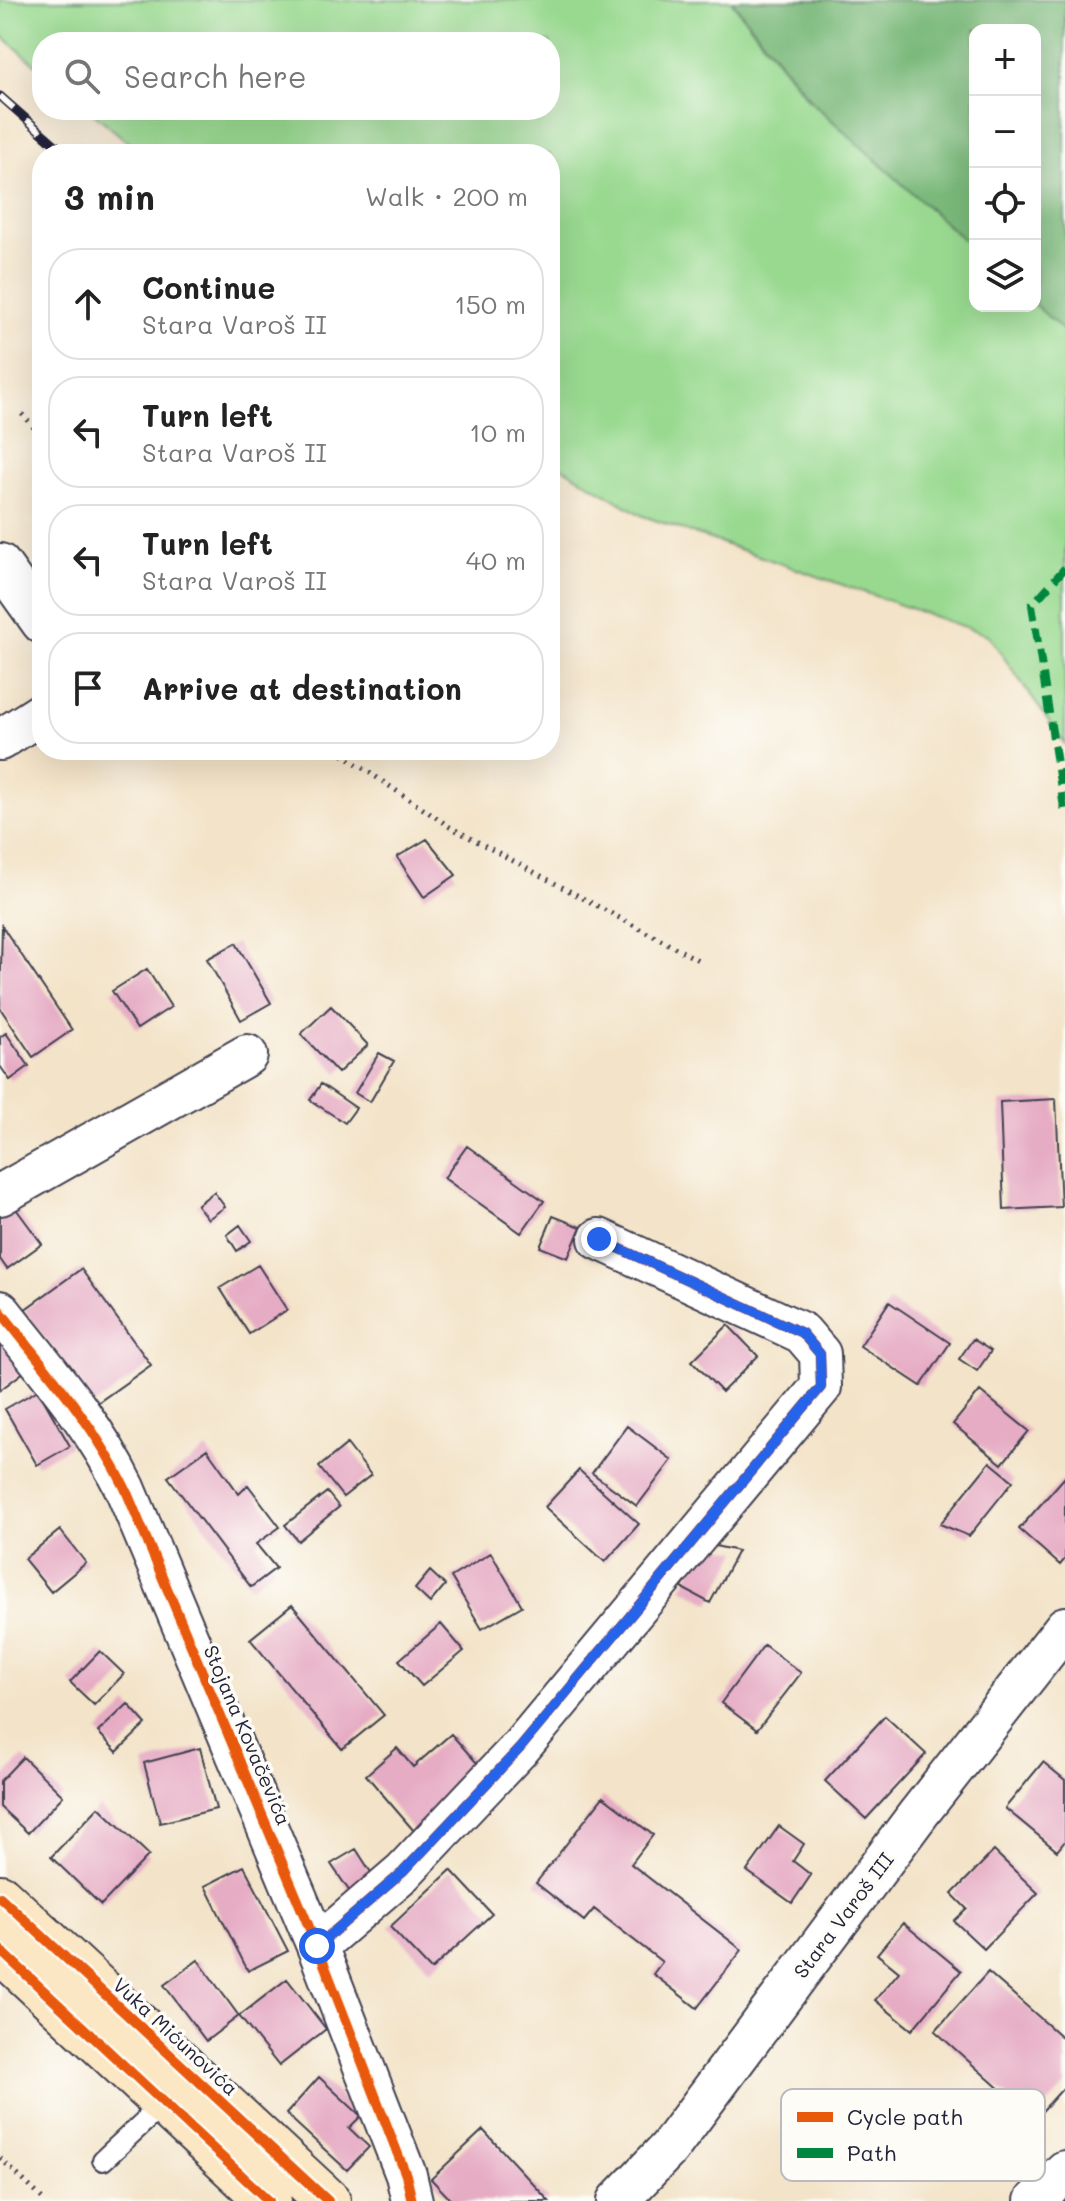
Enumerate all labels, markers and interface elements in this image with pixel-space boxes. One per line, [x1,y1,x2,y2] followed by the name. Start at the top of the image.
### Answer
[969,24,1041,312] map controls
[969,24,1041,96] button: +
[32,32,560,120] search box
[60,54,104,98] icon: search
[124,56,307,96] text: Search here
[969,96,1041,168] button: −
[969,168,1041,240] button: locate
[64,174,155,219] text: 3 min
[365,179,528,213] text: Walk · 200 m
[969,240,1041,312] button: layers
[142,267,275,307] text: Continue
[66,282,110,326] icon: ahead
[454,287,526,321] text: 150 m
[142,307,327,341] text: Stara Varoš II
[142,395,273,435] text: Turn left
[66,410,110,454] icon: left
[469,415,526,449] text: 10 m
[142,435,327,469] text: Stara Varoš II
[142,523,273,563] text: Turn left
[66,538,110,582] icon: left
[466,543,526,577] text: 40 m
[142,563,327,597] text: Stara Varoš II
[66,666,110,710] icon: arrive
[142,668,462,708] text: Arrive at destination
[581,1221,617,1257] route end
[198,1641,298,1829] street label: Stojana Kovačevića
[787,1847,899,1983] street label: Stara Varoš III
[299,1928,335,1964] route start
[108,1971,244,2101] street label: Vuka Mićunovića
[781,2089,1045,2181] legend
[847,2102,963,2131] text: Cycle path
[847,2138,896,2167] text: Path

